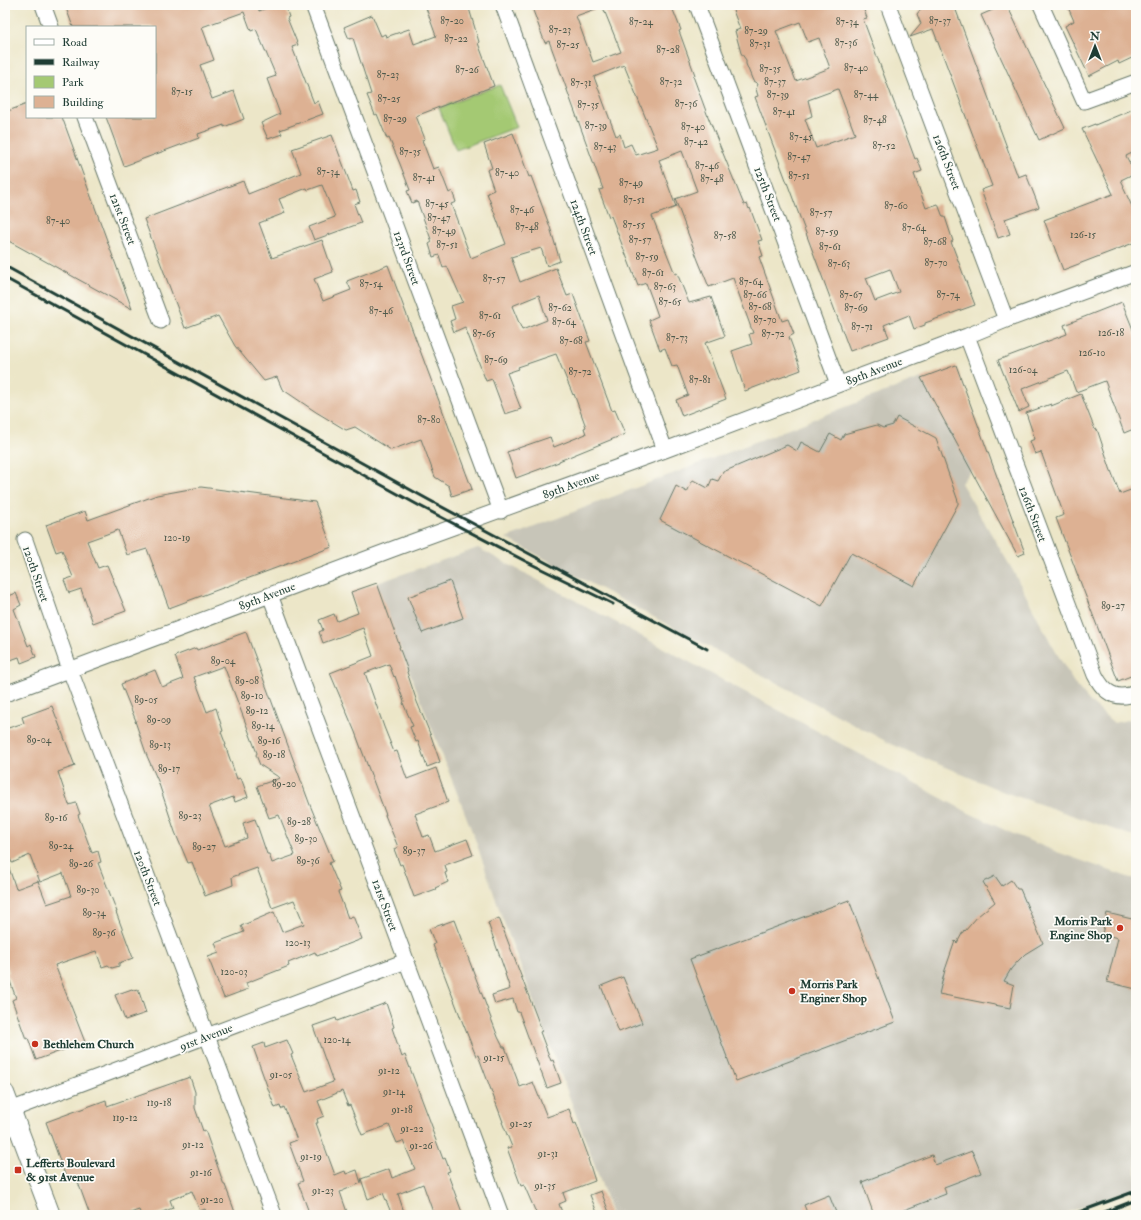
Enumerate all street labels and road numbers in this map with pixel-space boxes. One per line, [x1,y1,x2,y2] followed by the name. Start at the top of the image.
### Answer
[929,132,964,192] street label: 126th Street
[750,165,785,224] street label: 125th Street
[106,191,139,247] street label: 121st Street
[566,197,601,257] street label: 124th Street
[390,229,423,287] street label: 123rd Street
[844,354,905,389] street label: 89th Avenue
[541,468,602,503] street label: 89th Avenue
[1015,484,1050,544] street label: 126th Street
[19,544,52,604] street label: 120th Street
[237,579,298,614] street label: 89th Avenue
[130,848,165,908] street label: 120th Street
[368,877,401,933] street label: 121st Street
[177,1020,235,1055] street label: 91st Avenue

